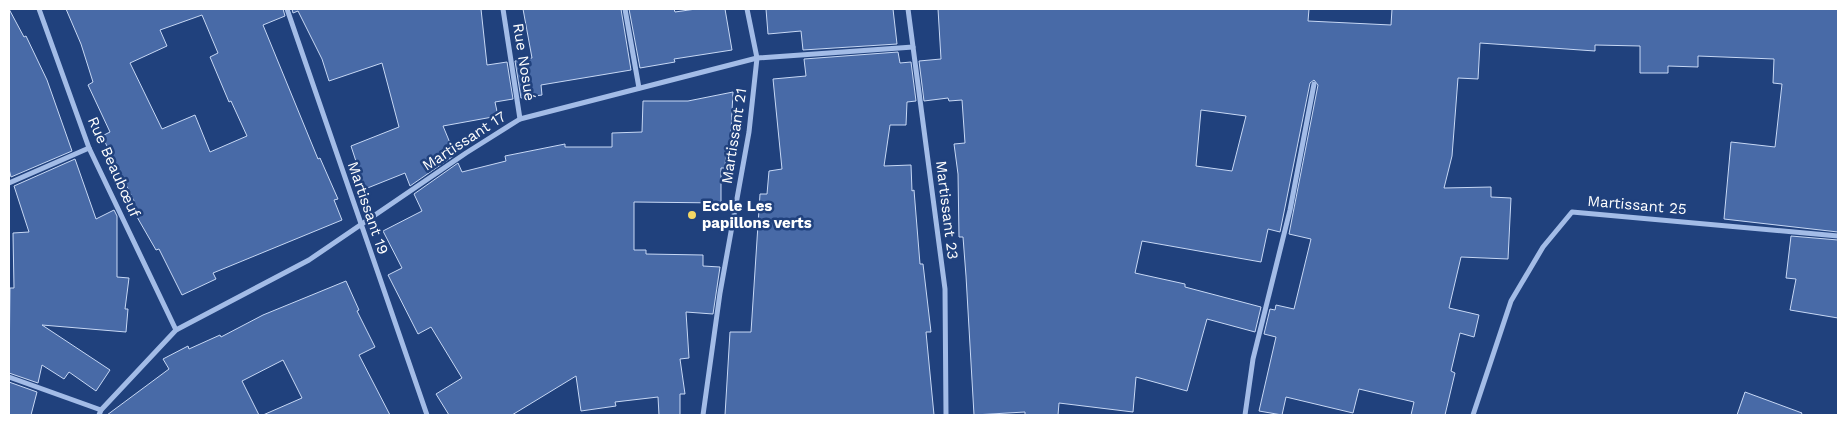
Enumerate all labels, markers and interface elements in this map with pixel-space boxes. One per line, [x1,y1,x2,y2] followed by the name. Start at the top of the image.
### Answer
[509,22,539,102] street label: Rue Nosué
[718,87,750,185] street label: Martissant 21
[419,107,509,175] street label: Martissant 17
[84,114,144,220] street label: Rue Beaubœuf
[344,159,392,257] street label: Martissant 19
[932,160,962,260] street label: Martissant 23
[1587,192,1687,218] street label: Martissant 25
[702,197,812,232] place label: Ecole Les papillons verts
[686,209,698,221] marker: Ecole Les papillons verts

